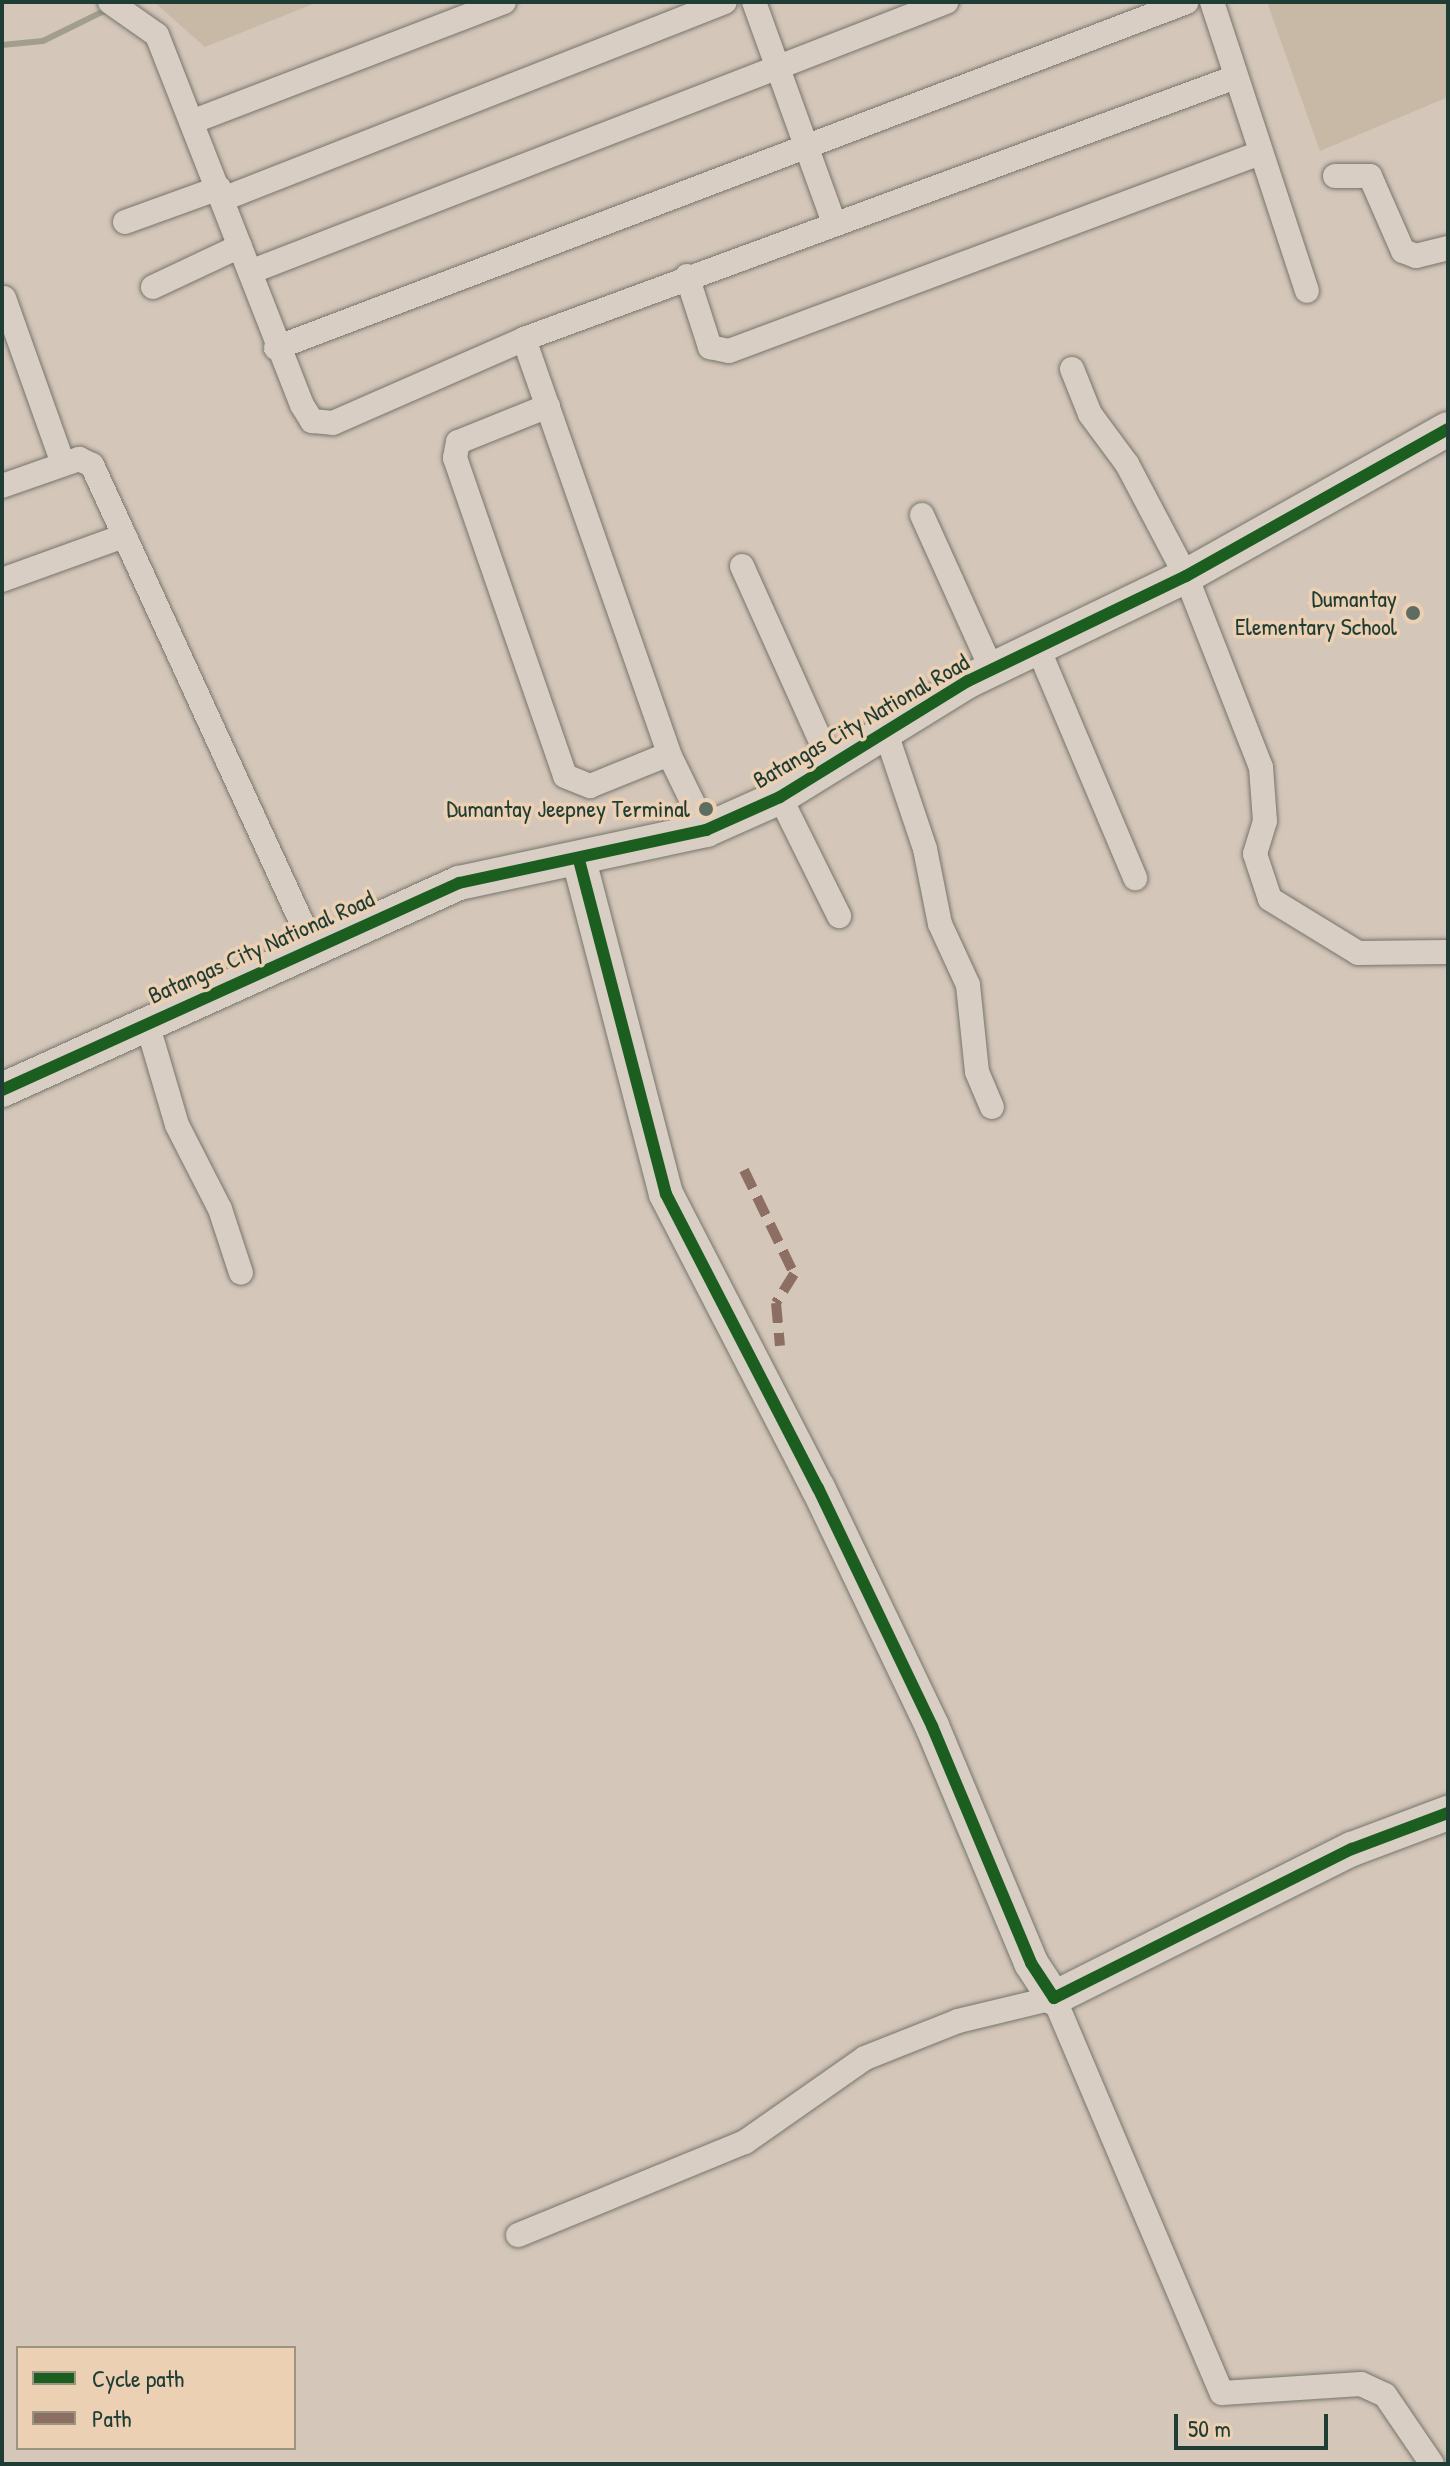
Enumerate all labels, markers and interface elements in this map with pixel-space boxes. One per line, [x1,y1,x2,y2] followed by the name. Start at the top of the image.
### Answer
[1235,585,1397,641] place label: Dumantay Elementary School
[1404,604,1422,622] marker: Dumantay Elementary School
[748,647,974,795] street label: Batangas City National Road
[446,795,690,823] place label: Dumantay Jeepney Terminal
[697,800,715,818] marker: Dumantay Jeepney Terminal
[144,884,378,1010] street label: Batangas City National Road
[16,2346,296,2450] legend
[92,2362,184,2394] text: Cycle path
[1178,2398,1332,2448] scale bar
[92,2402,131,2434] text: Path
[1188,2412,1231,2444] text: 50 m

